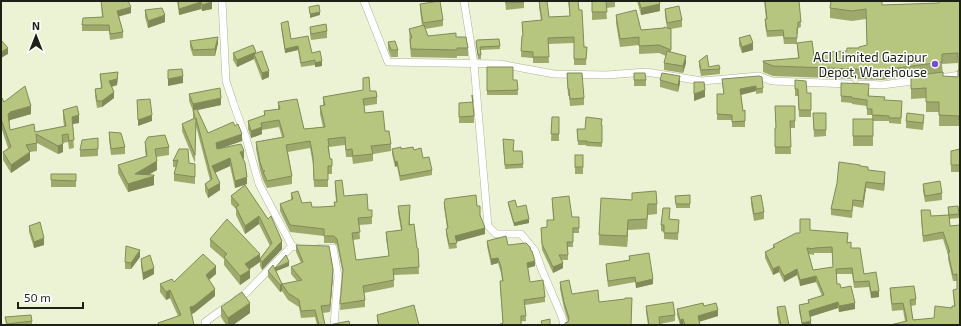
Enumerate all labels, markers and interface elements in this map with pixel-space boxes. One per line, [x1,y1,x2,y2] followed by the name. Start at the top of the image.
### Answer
[16,16,56,56] north arrow
[32,19,40,32] text: N
[813,49,927,80] place label: ACI Limited Gazipur Depot, Warehouse
[930,59,940,69] marker: ACI Limited Gazipur Depot, Warehouse
[18,284,83,310] scale bar
[24,290,51,304] text: 50 m

